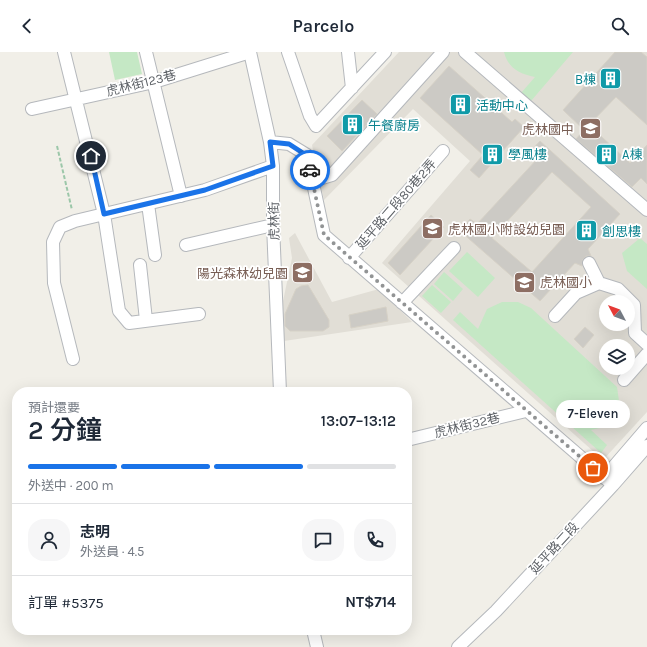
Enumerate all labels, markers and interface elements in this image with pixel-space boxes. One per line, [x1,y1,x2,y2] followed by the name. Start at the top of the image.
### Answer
[16,15,38,37] icon: back
[293,15,354,37] text: Parcelo
[609,15,631,37] icon: search
[598,66,624,92] building icon: B棟
[104,67,178,99] street label: 虎林街123巷
[575,72,596,87] place label: B棟
[447,92,473,118] building icon: 活動中心
[476,98,528,113] place label: 活動中心
[339,112,365,138] building icon: 午餐廚房
[577,116,603,142] school or university icon: 虎林國中
[368,118,420,133] place label: 午餐廚房
[522,122,574,137] place label: 虎林國中
[74,139,108,173] pin
[479,141,505,167] building icon: 學風樓
[593,141,619,167] building icon: A棟
[80,145,102,167] icon: home
[508,147,547,162] place label: 學風樓
[622,147,642,162] place label: A棟
[290,150,330,190] courier
[353,156,439,252] street label: 延平路二段80巷2弄
[299,159,321,181] icon: car
[266,201,282,241] street label: 虎林街
[419,216,445,242] school or university icon: 虎林國小附設幼兒園
[574,218,600,244] building icon: 創思樓
[448,222,565,237] place label: 虎林國小附設幼兒園
[602,224,641,239] place label: 創思樓
[290,260,316,286] school or university icon: 陽光森林幼兒園
[197,266,288,281] place label: 陽光森林幼兒園
[512,269,538,295] school or university icon: 虎林國小
[540,275,592,290] place label: 虎林國小
[599,295,635,331] north arrow
[599,295,635,375] map controls
[599,339,635,375] button: layers
[28,400,80,415] text: 預計還要
[556,400,630,428] callout: 7-Eleven
[568,406,618,421] text: 7-Eleven
[433,410,501,440] street label: 虎林街32巷
[321,412,396,430] text: 13:07–13:12
[28,415,102,446] text: 2 分鐘
[576,451,610,485] pin
[582,457,604,479] icon: bag
[28,478,114,493] text: 外送中 · 200 m
[28,519,70,561] button: person
[302,519,344,561] button: chat
[354,519,396,561] button: phone
[526,519,582,577] street label: 延平路二段
[80,523,110,541] text: 志明
[80,544,144,559] text: 外送員 · 4.5
[345,593,396,611] text: NT$714
[28,594,104,612] text: 訂單 #5375

